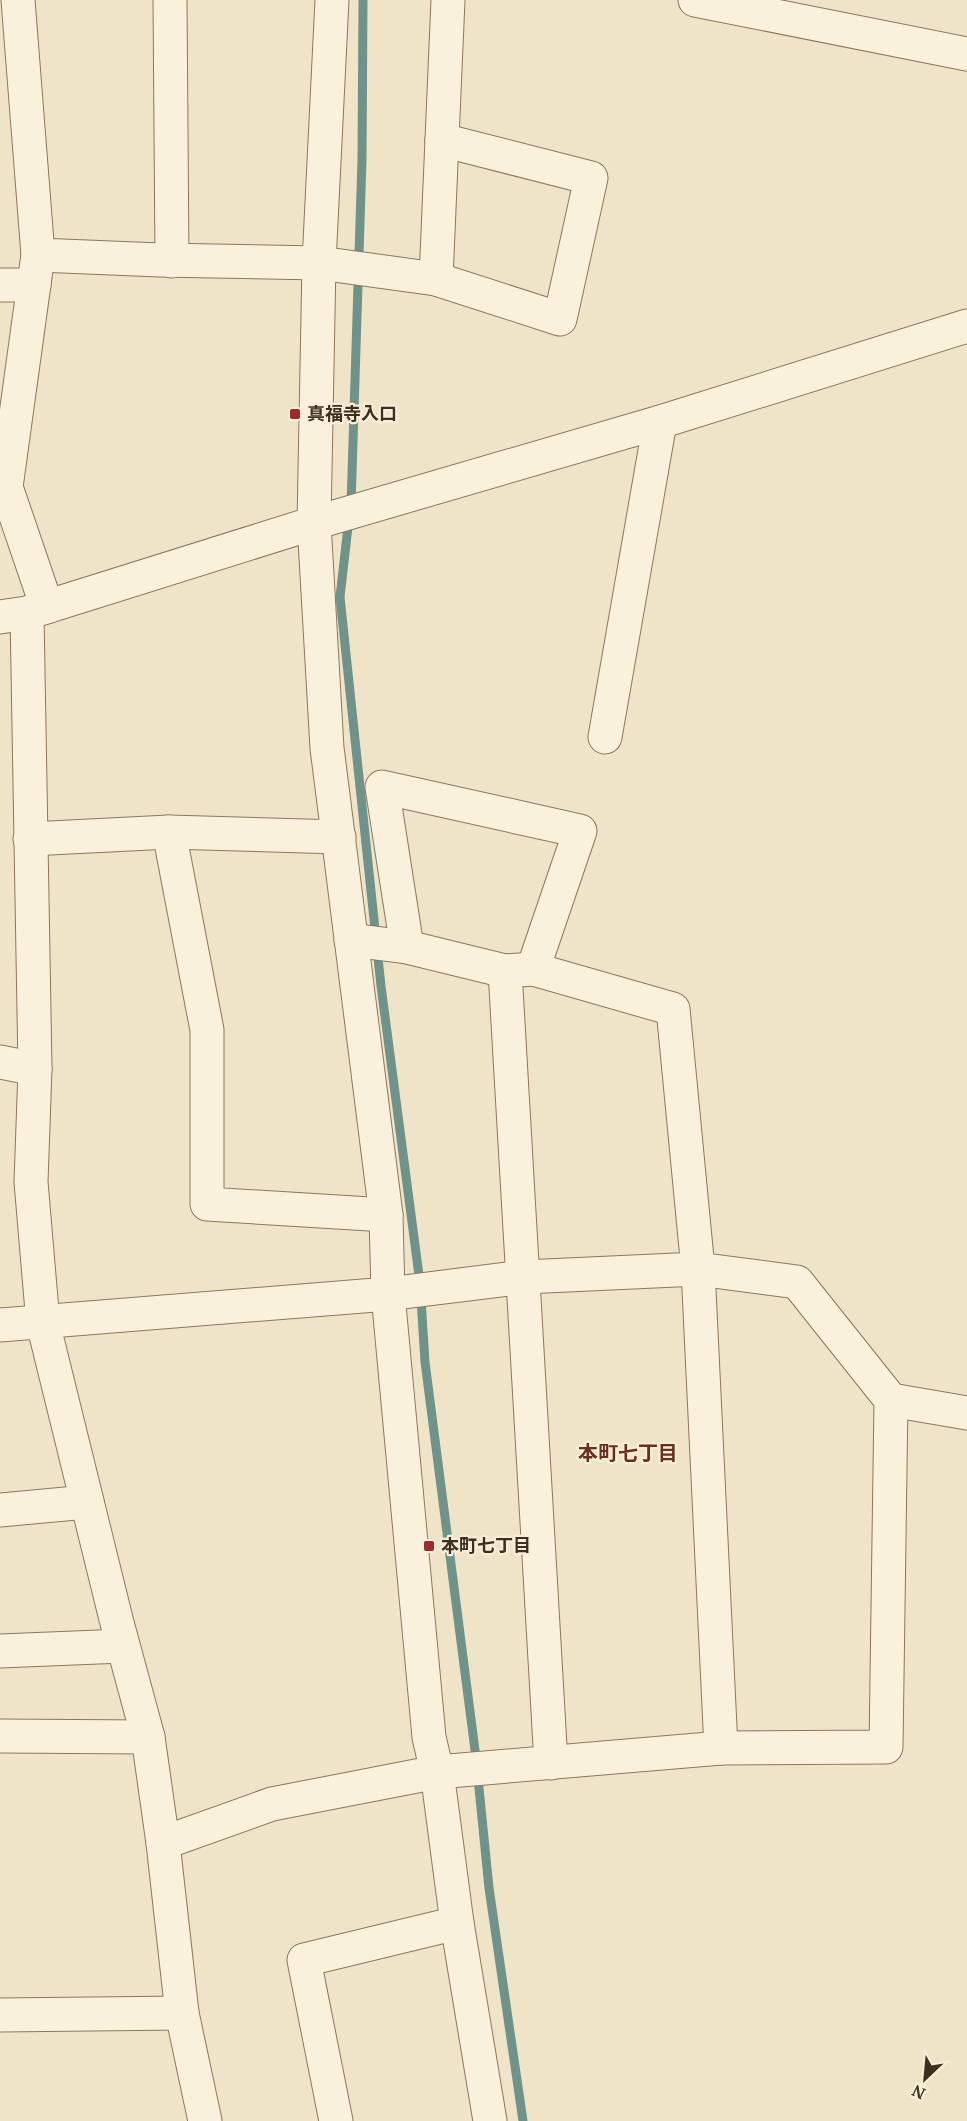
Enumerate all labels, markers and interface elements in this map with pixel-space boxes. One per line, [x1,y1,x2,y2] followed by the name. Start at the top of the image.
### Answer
[307,401,397,425] place label: 真福寺入口
[288,407,302,421] marker: 真福寺入口
[578,1439,678,1466] district label: 本町七丁目
[441,1533,531,1557] place label: 本町七丁目
[422,1539,436,1553] marker: 本町七丁目
[895,2049,955,2109] north arrow
[908,2080,929,2105] text: N

